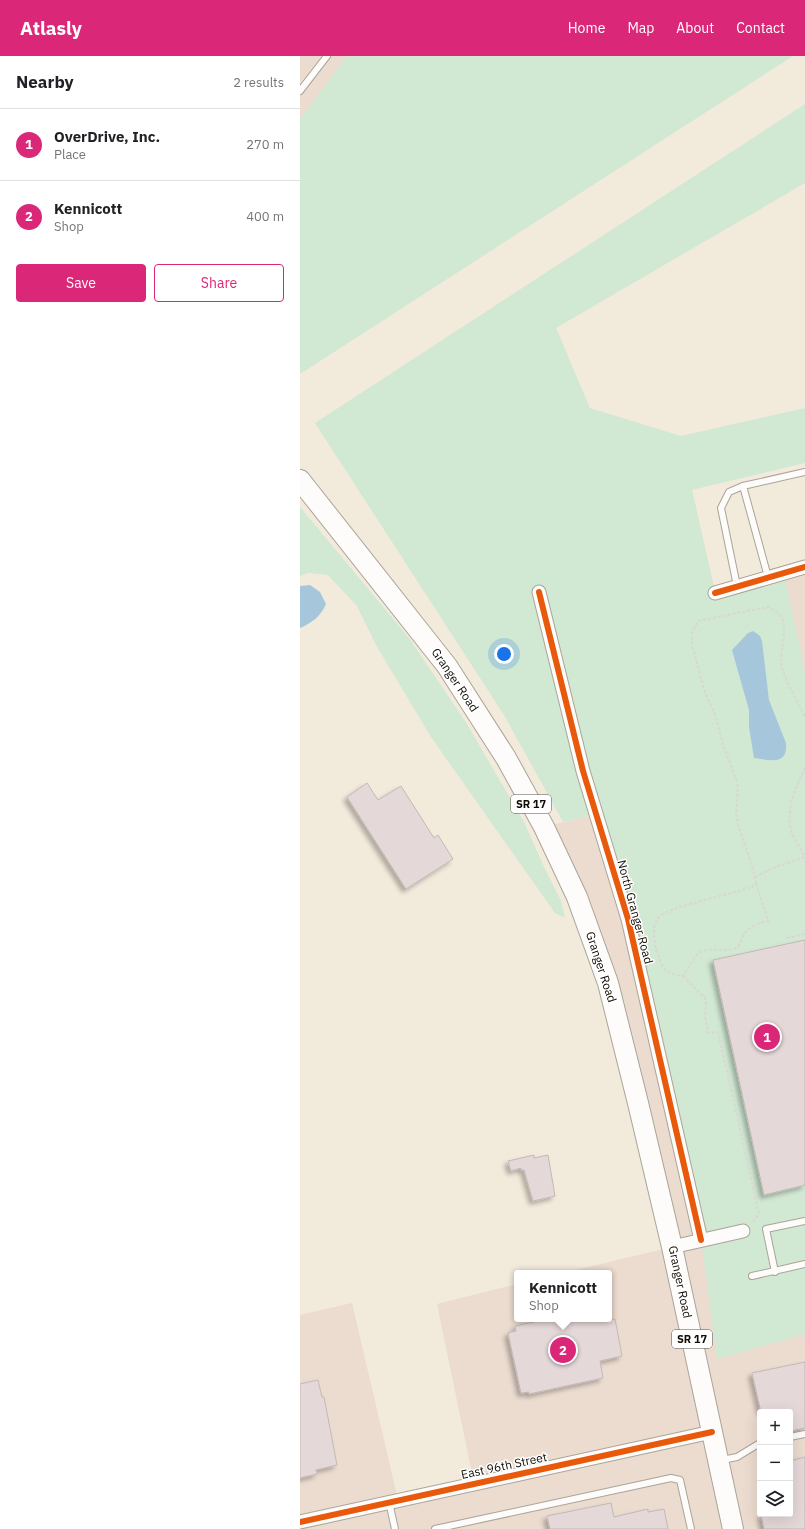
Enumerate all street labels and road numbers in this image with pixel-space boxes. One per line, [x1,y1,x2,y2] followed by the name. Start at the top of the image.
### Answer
[429,645,482,714] street label: Granger Road
[511,795,551,813] road number: SR 17
[614,858,657,966] street label: North Granger Road
[583,930,620,1004] street label: Granger Road
[666,1244,695,1319] street label: Granger Road
[672,1330,712,1348] road number: SR 17
[460,1449,548,1482] street label: East 96th Street

